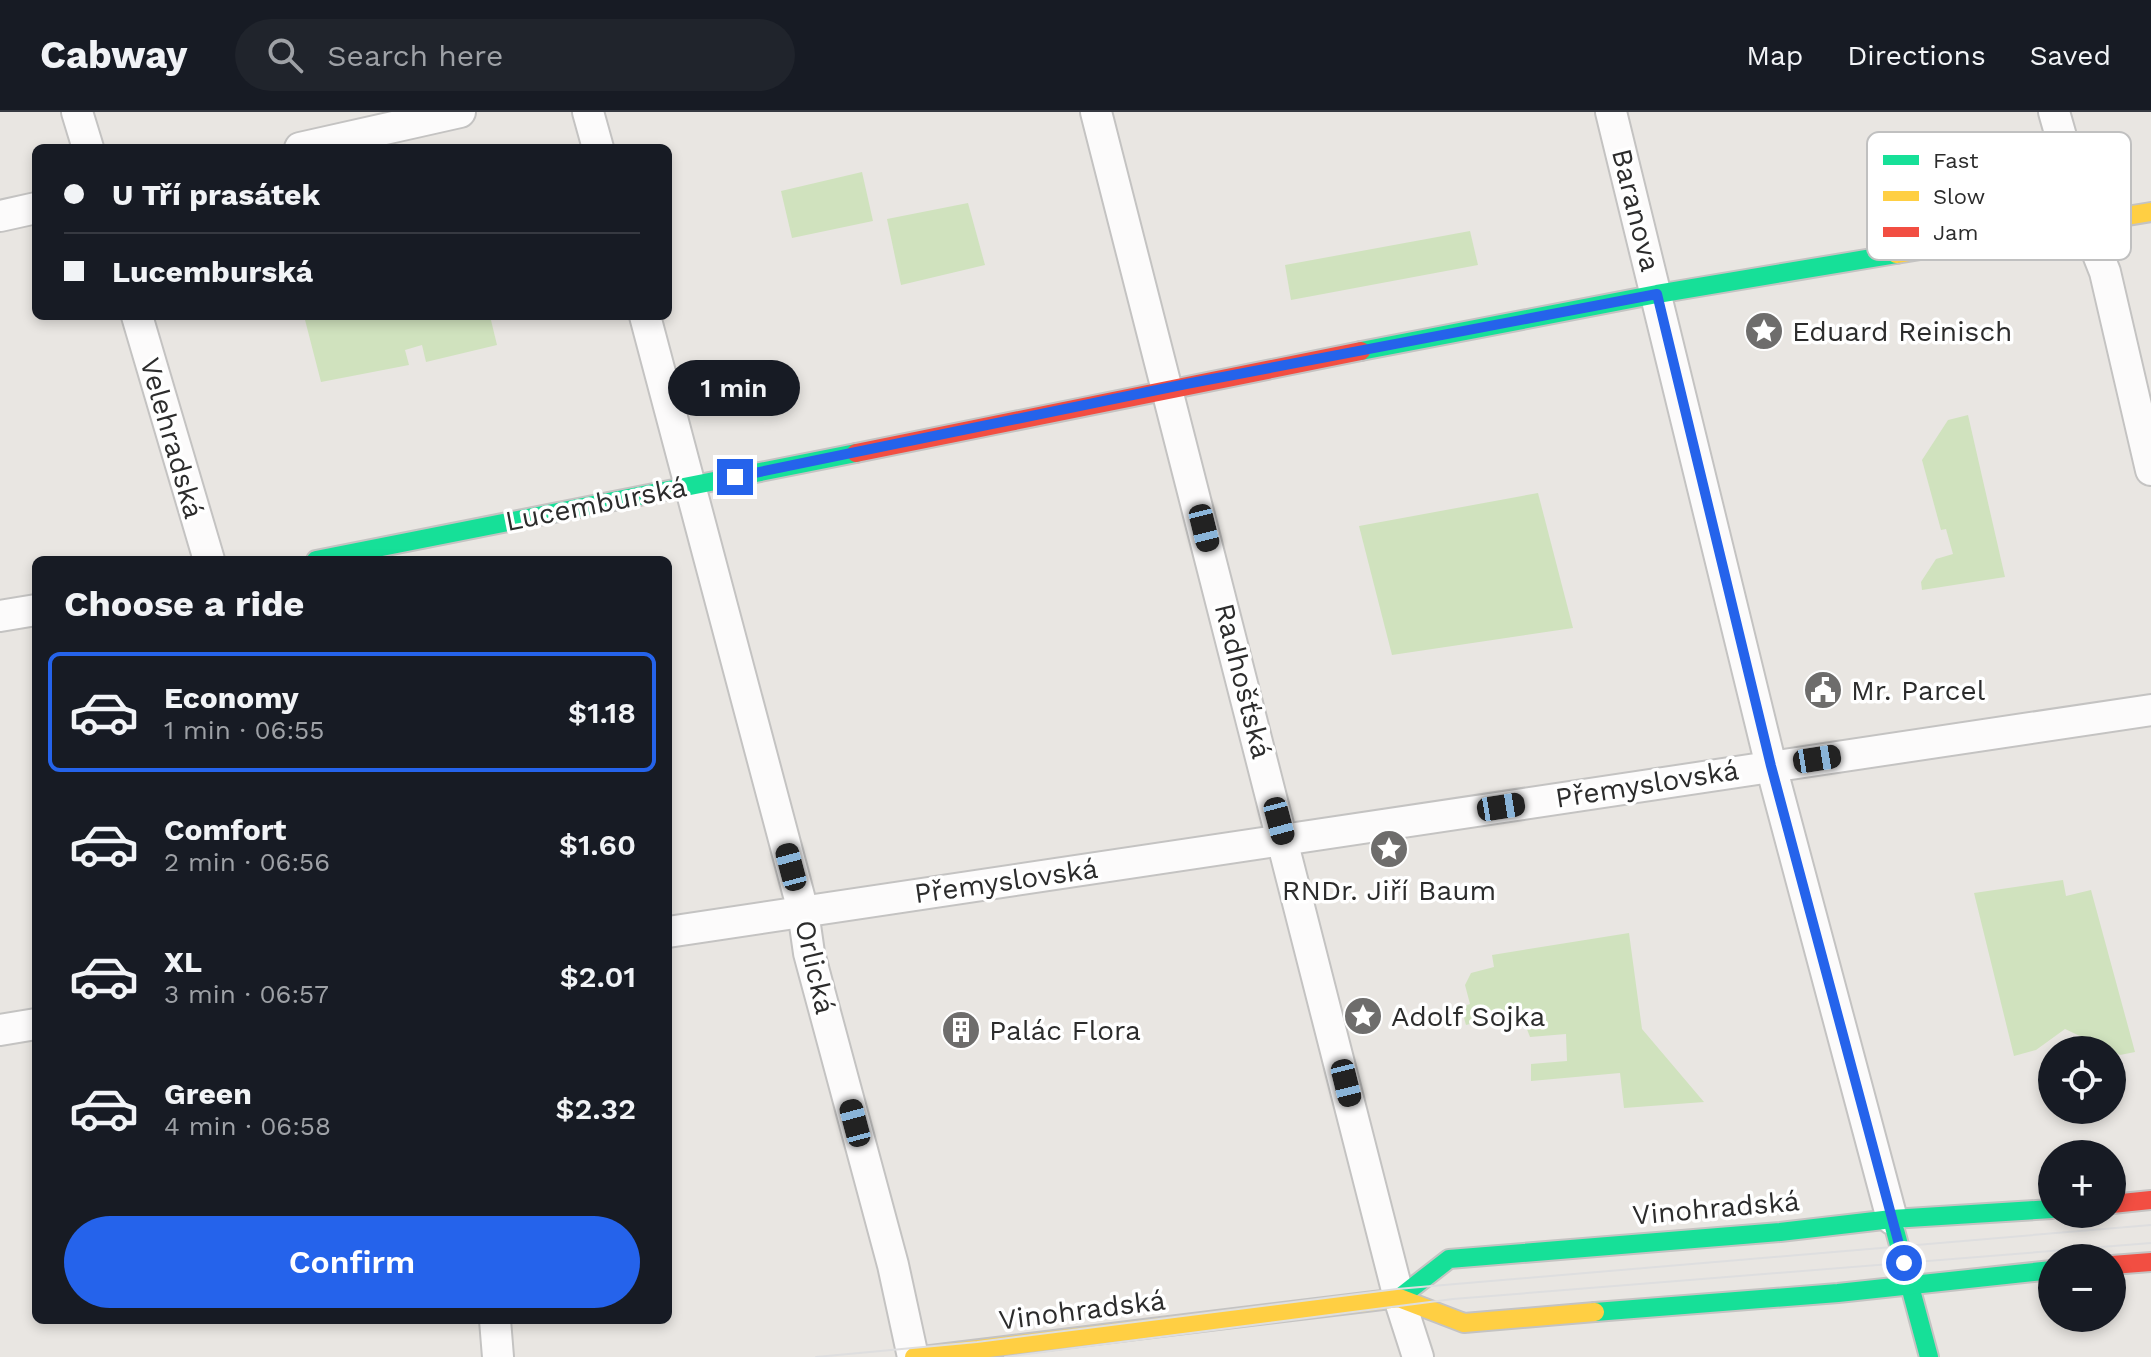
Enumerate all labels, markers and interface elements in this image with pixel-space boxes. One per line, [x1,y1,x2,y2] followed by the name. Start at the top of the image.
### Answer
[235,19,795,91] search box
[40,33,187,77] text: Cabway
[263,33,307,77] icon: search
[327,38,503,73] text: Search here
[1746,39,1803,72] text: Map
[1847,39,1986,72] text: Directions
[2030,39,2111,72] text: Saved
[1867,132,2131,260] legend
[1605,145,1667,275] street label: Baranova
[1933,148,1979,173] text: Fast
[112,177,320,212] text: U Tří prasátek
[1933,184,1985,209] text: Slow
[1933,220,1978,245] text: Jam
[112,254,313,289] text: Lucemburská
[1743,310,1785,352] place icon: Eduard Reinisch
[1792,315,2012,348] place label: Eduard Reinisch
[133,354,211,522] street label: Velehradská
[669,361,801,417] callout: 1 min
[701,373,767,403] text: 1 min
[717,459,753,495] route end
[502,470,690,538] street label: Lucemburská
[1187,502,1221,554] car
[64,583,304,625] text: Choose a ride
[1208,600,1278,762] street label: Radhošťská
[1802,669,1844,711] public building icon: Mr. Parcel
[1851,674,1986,707] place label: Mr. Parcel
[68,676,140,748] icon: car
[164,680,299,715] text: Economy
[568,695,636,730] text: $1.18
[164,715,324,745] text: 1 min · 06:55
[1791,743,1843,775] car
[1553,753,1741,815] street label: Přemyslovská
[1475,791,1527,823] car
[1261,795,1297,847] car
[68,808,140,880] icon: car
[164,812,286,847] text: Comfort
[559,827,636,862] text: $1.60
[1368,828,1410,870] place icon: RNDr. Jiří Baum
[773,841,809,893] car
[164,847,330,877] text: 2 min · 06:56
[912,852,1100,910] street label: Přemyslovská
[1282,874,1496,907] place label: RNDr. Jiří Baum
[788,917,842,1017] street label: Orlická
[68,940,140,1012] icon: car
[164,944,202,979] text: XL
[560,959,636,994] text: $2.01
[164,979,329,1009] text: 3 min · 06:57
[1342,995,1384,1037] place icon: Adolf Sojka
[1391,1000,1545,1033] place label: Adolf Sojka
[940,1009,982,1051] building icon: Palác Flora
[989,1014,1141,1047] place label: Palác Flora
[2038,1036,2126,1332] map controls
[2038,1036,2126,1124] button: locate
[1329,1057,1363,1109] car
[68,1072,140,1144] icon: car
[164,1076,252,1111] text: Green
[555,1091,636,1126] text: $2.32
[837,1097,873,1149] car
[164,1111,331,1141] text: 4 min · 06:58
[2038,1140,2126,1228] button: +
[1631,1184,1801,1232] street label: Vinohradská
[64,1216,640,1308] button: Confirm
[2038,1244,2126,1332] button: −
[1886,1245,1922,1281] route start
[997,1283,1167,1337] street label: Vinohradská

